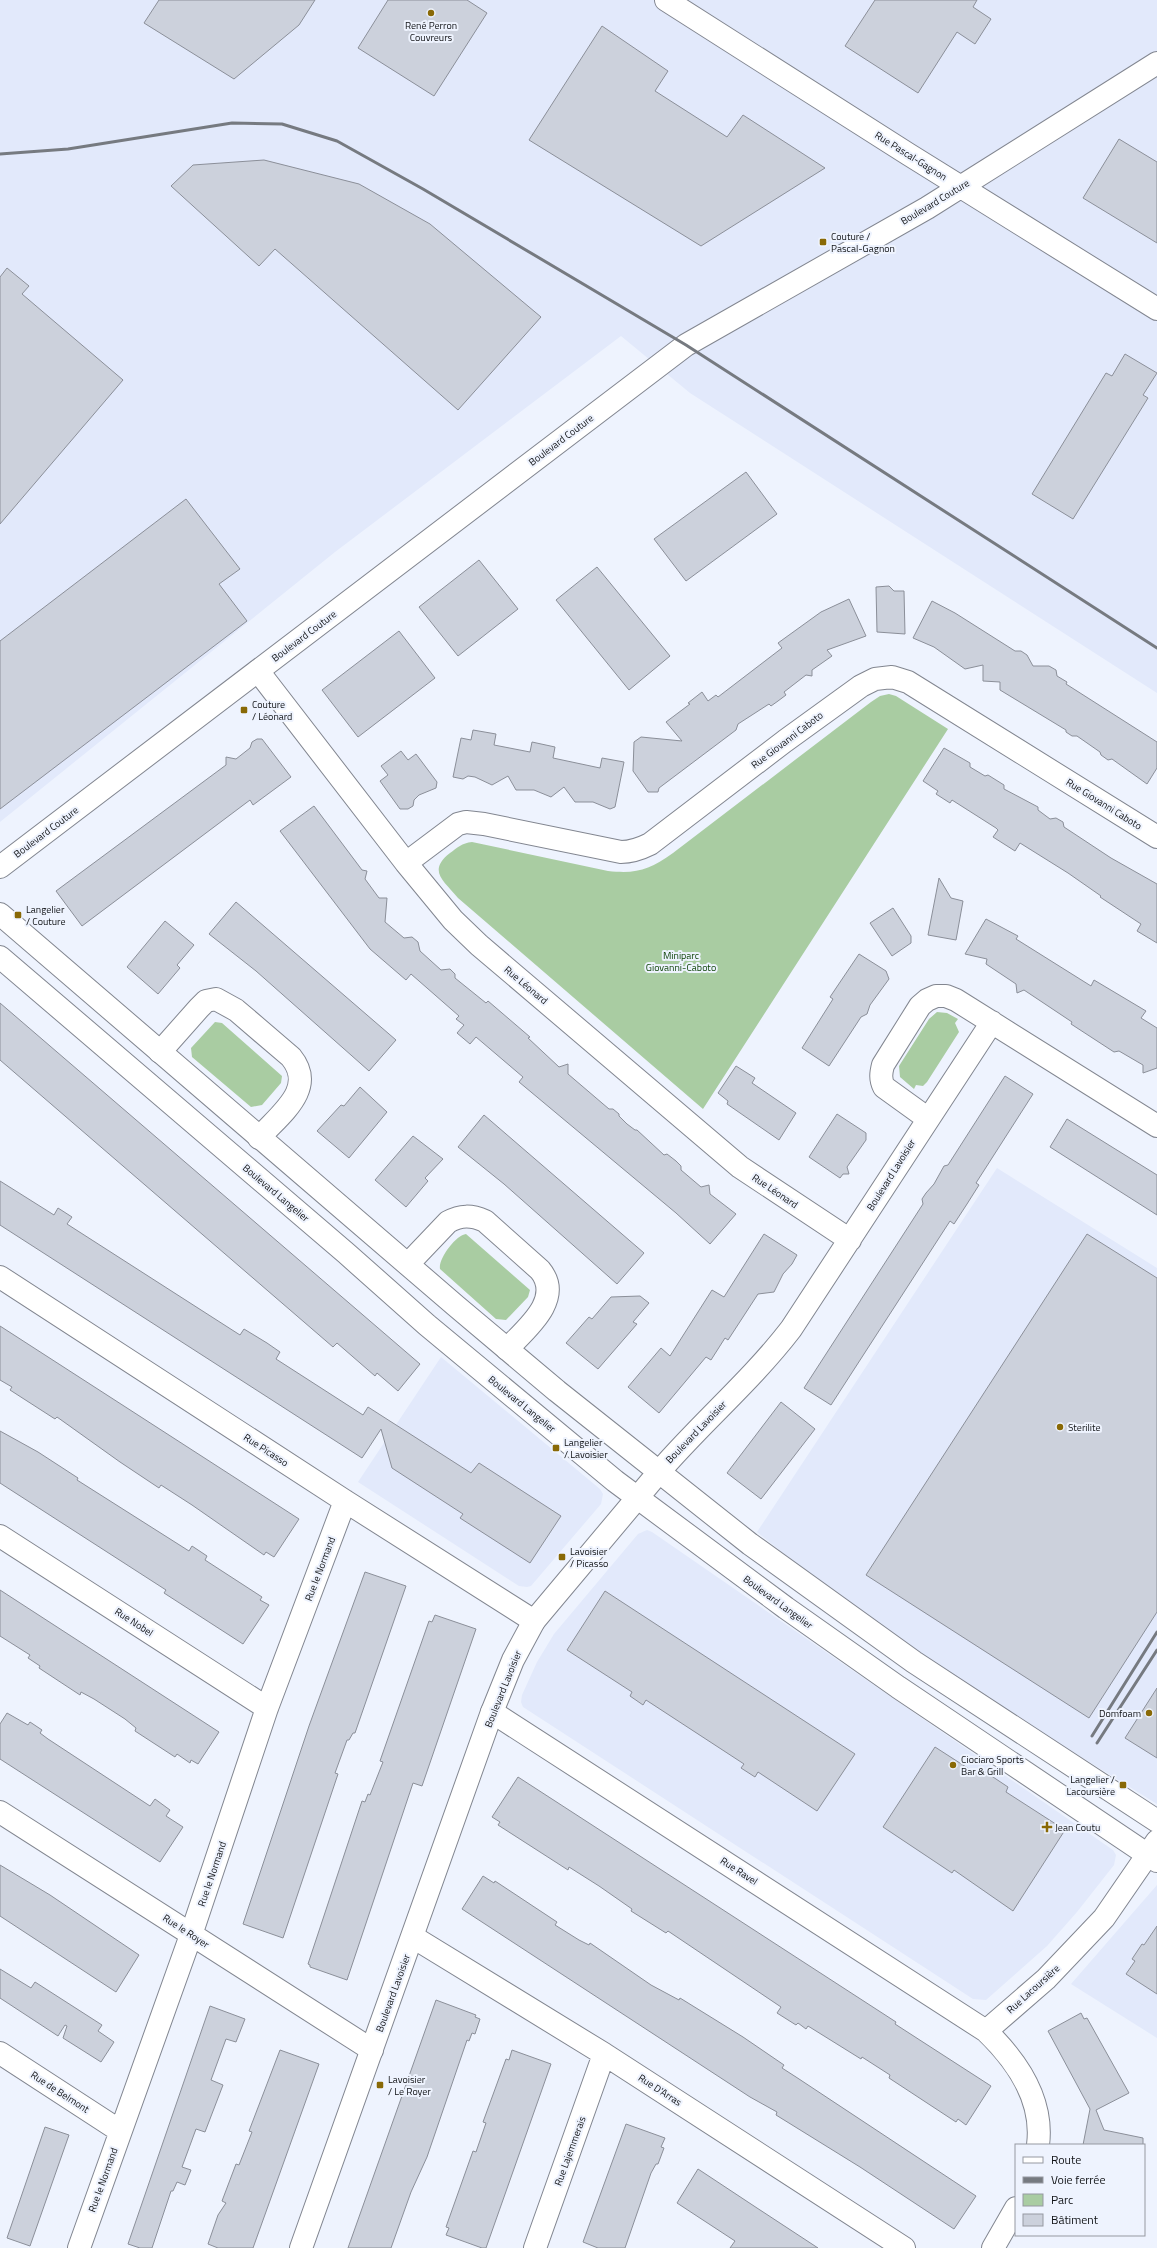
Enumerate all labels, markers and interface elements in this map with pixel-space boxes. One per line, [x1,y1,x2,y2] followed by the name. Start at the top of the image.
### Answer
[426,8,436,18] marker: René Perron Couvreurs
[405,18,457,45] place label: René Perron Couvreurs
[872,128,950,184] street label: Rue Pascal-Gagnon
[898,176,972,228] street label: Boulevard Couture
[831,229,895,256] place label: Couture / Pascal-Gagnon
[818,237,828,247] marker: Couture / Pascal-Gagnon
[525,411,597,469] street label: Boulevard Couture
[268,607,340,665] street label: Boulevard Couture
[252,697,292,724] place label: Couture / Léonard
[239,705,249,715] marker: Couture / Léonard
[748,708,826,772] street label: Rue Giovanni Caboto
[1063,775,1145,833] street label: Rue Giovanni Caboto
[10,803,82,861] street label: Boulevard Couture
[26,902,65,929] place label: Langelier / Couture
[13,910,23,920] marker: Langelier / Couture
[646,948,716,975] park label: Miniparc Giovanni-Caboto
[501,962,551,1008] street label: Rue Léonard
[863,1136,919,1214] street label: Boulevard Lavoisier
[239,1161,313,1226] street label: Boulevard Langelier
[749,1170,801,1212] street label: Rue Léonard
[485,1372,559,1436] street label: Boulevard Langelier
[662,1397,730,1467] street label: Boulevard Lavoisier
[1068,1420,1101,1435] place label: Sterilite
[1055,1422,1065,1432] marker: Sterilite
[241,1430,291,1470] street label: Rue Picasso
[564,1435,608,1462] place label: Langelier / Lavoisier
[551,1443,561,1453] marker: Langelier / Lavoisier
[301,1535,339,1603] street label: Rue le Normand
[570,1544,608,1571] place label: Lavoisier / Picasso
[557,1552,567,1562] marker: Lavoisier / Picasso
[740,1572,816,1633] street label: Boulevard Langelier
[112,1604,156,1640] street label: Rue Nobel
[481,1648,525,1730] street label: Boulevard Lavoisier
[1099,1706,1141,1721] place label: Domfoam
[1144,1708,1154,1718] marker: Domfoam
[961,1752,1024,1779] place label: Ciociaro Sports Bar & Grill
[948,1760,958,1770] marker: Ciociaro Sports Bar & Grill
[1067,1772,1115,1799] place label: Langelier / Lacoursière
[1118,1780,1128,1790] marker: Langelier / Lacoursière
[1055,1820,1100,1835] place label: Jean Coutu
[1042,1822,1052,1832] marker: Jean Coutu
[194,1840,230,1908] street label: Rue le Normand
[717,1853,761,1889] street label: Rue Ravel
[160,1910,213,1952] street label: Rue le Royer
[372,1951,414,2034] street label: Boulevard Lavoisier
[1003,1961,1063,2017] street label: Rue Lacoursière
[28,2067,93,2117] street label: Rue de Belmont
[635,2070,685,2110] street label: Rue D'Arras
[388,2072,431,2099] place label: Lavoisier / Le Royer
[375,2080,385,2090] marker: Lavoisier / Le Royer
[551,2114,590,2188] street label: Rue Lajemmerais
[1015,2144,1145,2236] legend
[84,2146,122,2214] street label: Rue le Normand
[1051,2150,1081,2169] text: Route
[1051,2170,1106,2189] text: Voie ferrée
[1051,2190,1073,2209] text: Parc
[1051,2210,1099,2229] text: Bâtiment

